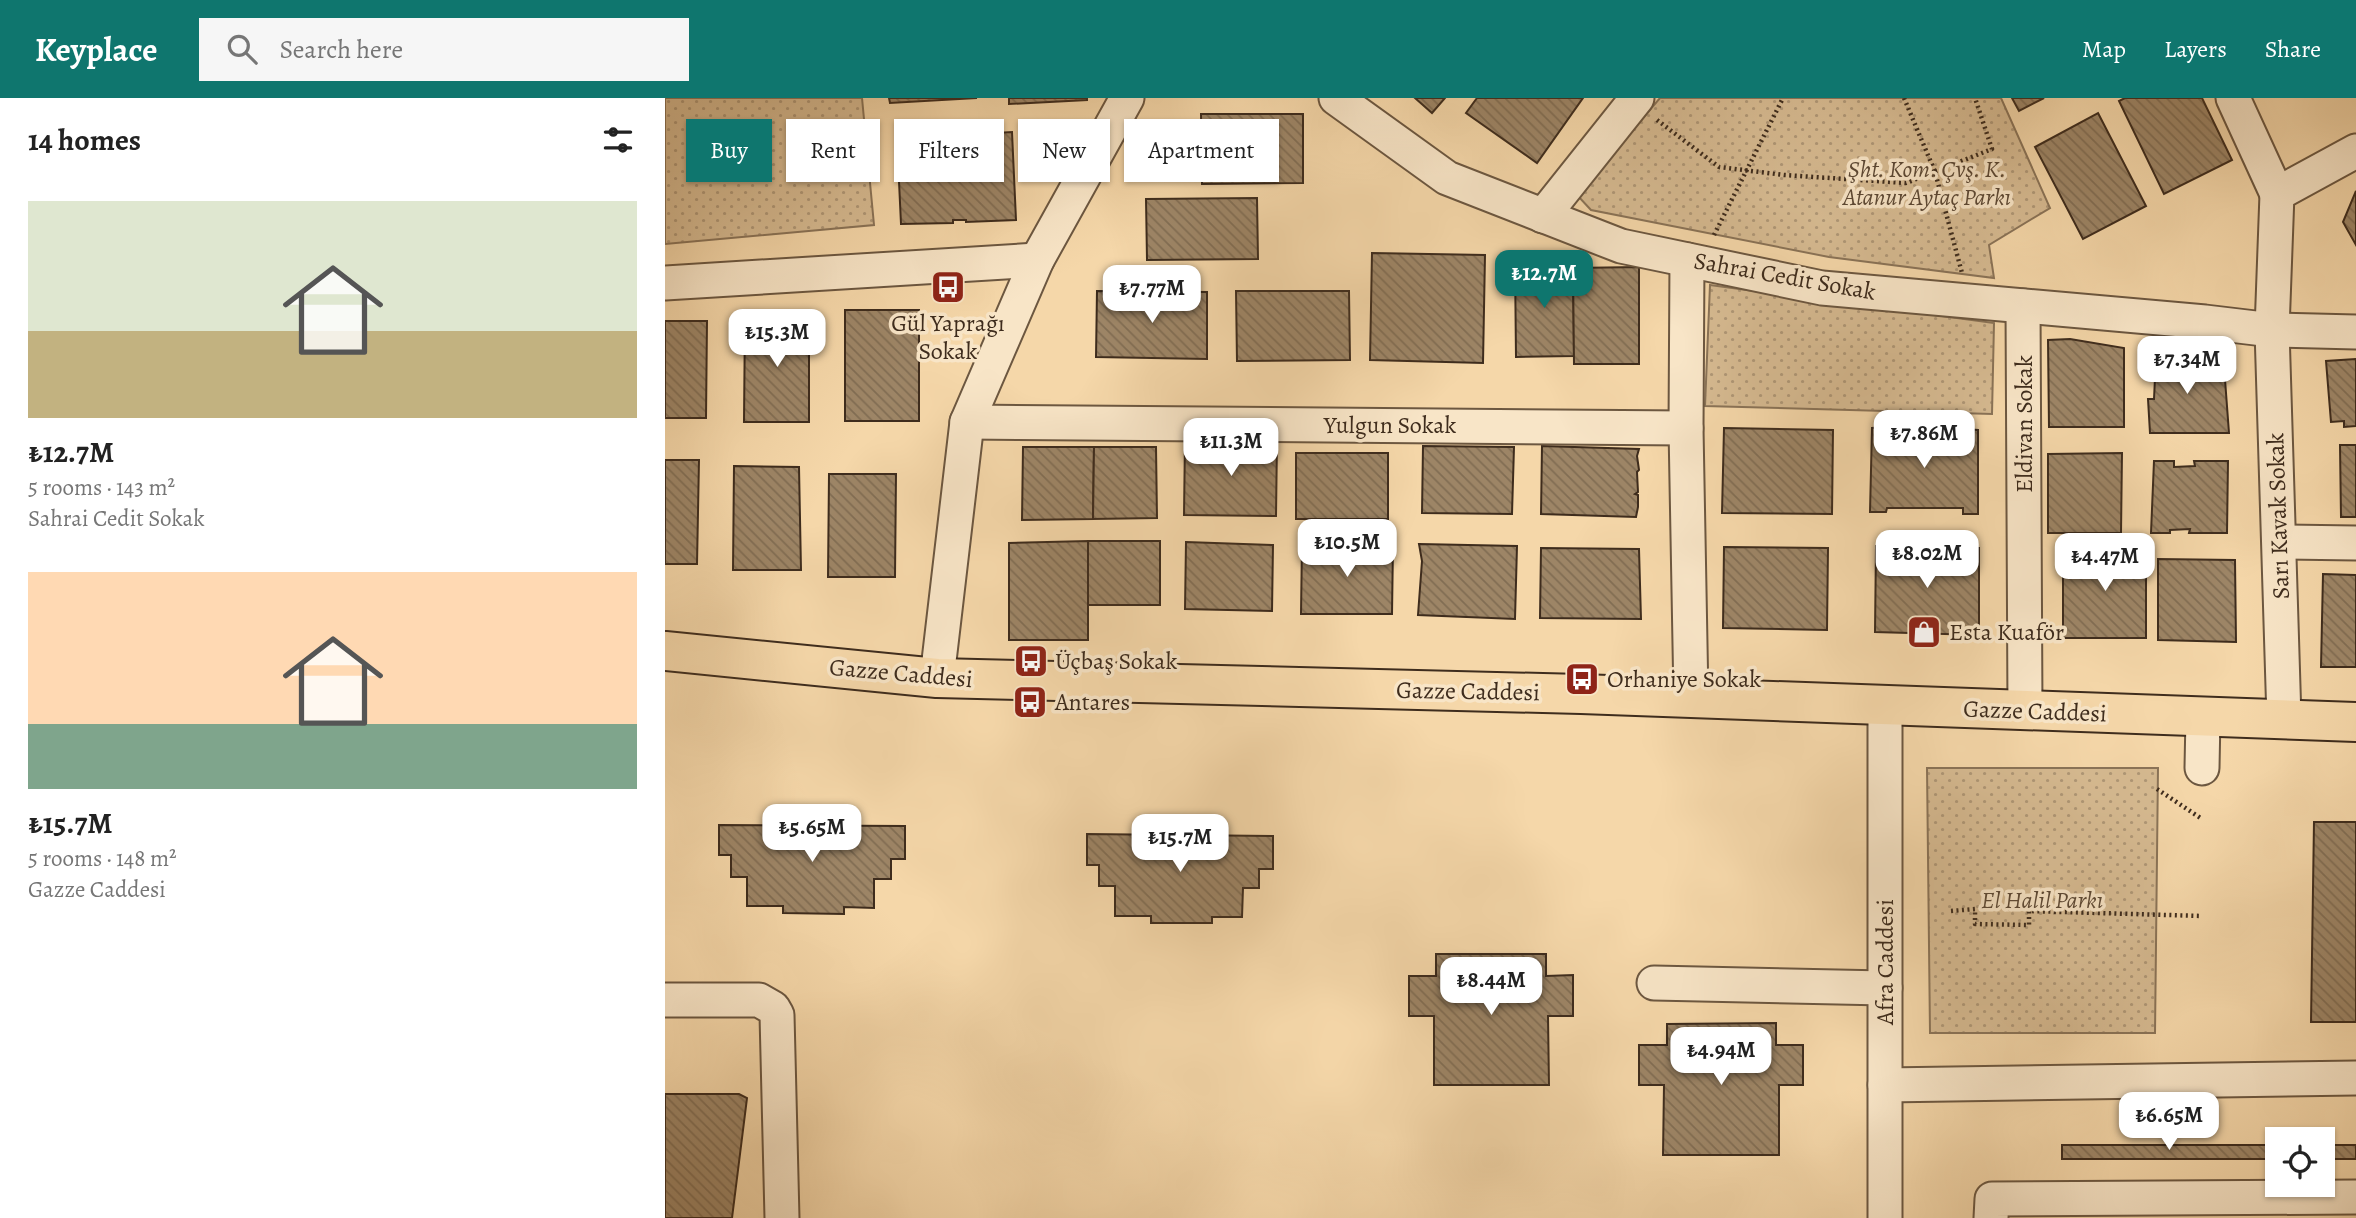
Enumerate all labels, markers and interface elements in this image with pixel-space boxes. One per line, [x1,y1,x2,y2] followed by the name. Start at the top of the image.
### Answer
[199,18,689,81] search box
[35,27,157,72] text: Keyplace
[223,30,261,68] icon: search
[279,32,403,67] text: Search here
[2082,33,2126,65] text: Map
[2164,33,2227,65] text: Layers
[2265,33,2321,65] text: Share
[686,119,772,182] chip: Buy
[786,119,880,182] chip: Rent
[894,119,1004,182] chip: Filters
[1018,119,1110,182] chip: New
[1124,119,1279,182] chip: Apartment
[28,120,141,160] text: 14 homes
[599,121,637,159] icon: filters
[1841,153,2011,213] park label: Şht. Kom. Çvş. K. Atanur Aytaç Parkı
[1691,244,1879,308] street label: Sahrai Cedit Sokak
[270,247,396,373] icon: home
[1487,250,1601,310] pin: ₺12.7M
[1511,257,1577,288] text: ₺12.7M
[1095,266,1209,325] pin: ₺7.77M
[929,268,967,306] bus stop icon: Gül Yaprağı Sokak
[1119,272,1185,303] text: ₺7.77M
[891,307,1005,367] place label: Gül Yaprağı Sokak
[720,310,834,369] pin: ₺15.3M
[745,316,809,347] text: ₺15.3M
[2130,336,2244,396] pin: ₺7.34M
[2153,343,2221,374] text: ₺7.34M
[2008,355,2040,493] street label: Eldivan Sokak
[1323,409,1456,441] street label: Yulgun Sokak
[1867,410,1981,470] pin: ₺7.86M
[1890,417,1958,448] text: ₺7.86M
[1174,418,1288,478] pin: ₺11.3M
[1199,425,1263,456] text: ₺11.3M
[28,432,114,472] text: ₺12.7M
[2259,432,2297,600] street label: Sarı Kavak Sokak
[28,472,175,503] text: 5 rooms · 143 m²
[28,503,205,534] text: Sahrai Cedit Sokak
[1290,519,1404,579] pin: ₺10.5M
[1314,526,1380,557] text: ₺10.5M
[1870,531,1984,590] pin: ₺8.02M
[2048,533,2162,593] pin: ₺4.47M
[1892,537,1962,568] text: ₺8.02M
[2071,540,2139,571] text: ₺4.47M
[1905,613,1943,651] shop icon: Esta Kuaför
[1949,616,2064,648] place label: Esta Kuaför
[270,618,396,744] icon: home
[1012,642,1050,680] bus stop icon: Üçbaş Sokak
[1055,645,1177,677] place label: Üçbaş Sokak
[828,651,974,695] street label: Gazze Caddesi
[1563,660,1601,698] bus stop icon: Orhaniye Sokak
[1607,663,1761,695] place label: Orhaniye Sokak
[1396,674,1540,708] street label: Gazze Caddesi
[1011,683,1049,721] bus stop icon: Antares
[1054,686,1130,718] place label: Antares
[1963,693,2107,729] street label: Gazze Caddesi
[28,803,112,843] text: ₺15.7M
[755,804,869,864] pin: ₺5.65M
[778,811,846,842] text: ₺5.65M
[1123,814,1237,874] pin: ₺15.7M
[1148,821,1212,852] text: ₺15.7M
[28,843,177,874] text: 5 rooms · 148 m²
[28,874,166,905] text: Gazze Caddesi
[1981,884,2103,916] park label: El Halil Parkı
[1869,899,1901,1026] street label: Afra Caddesi
[1434,958,1548,1017] pin: ₺8.44M
[1456,964,1526,995] text: ₺8.44M
[1664,1028,1778,1087] pin: ₺4.94M
[1686,1034,1756,1065] text: ₺4.94M
[2112,1093,2226,1152] pin: ₺6.65M
[2135,1099,2203,1130] text: ₺6.65M
[2265,1127,2335,1197] map controls
[2265,1127,2335,1197] button: locate

